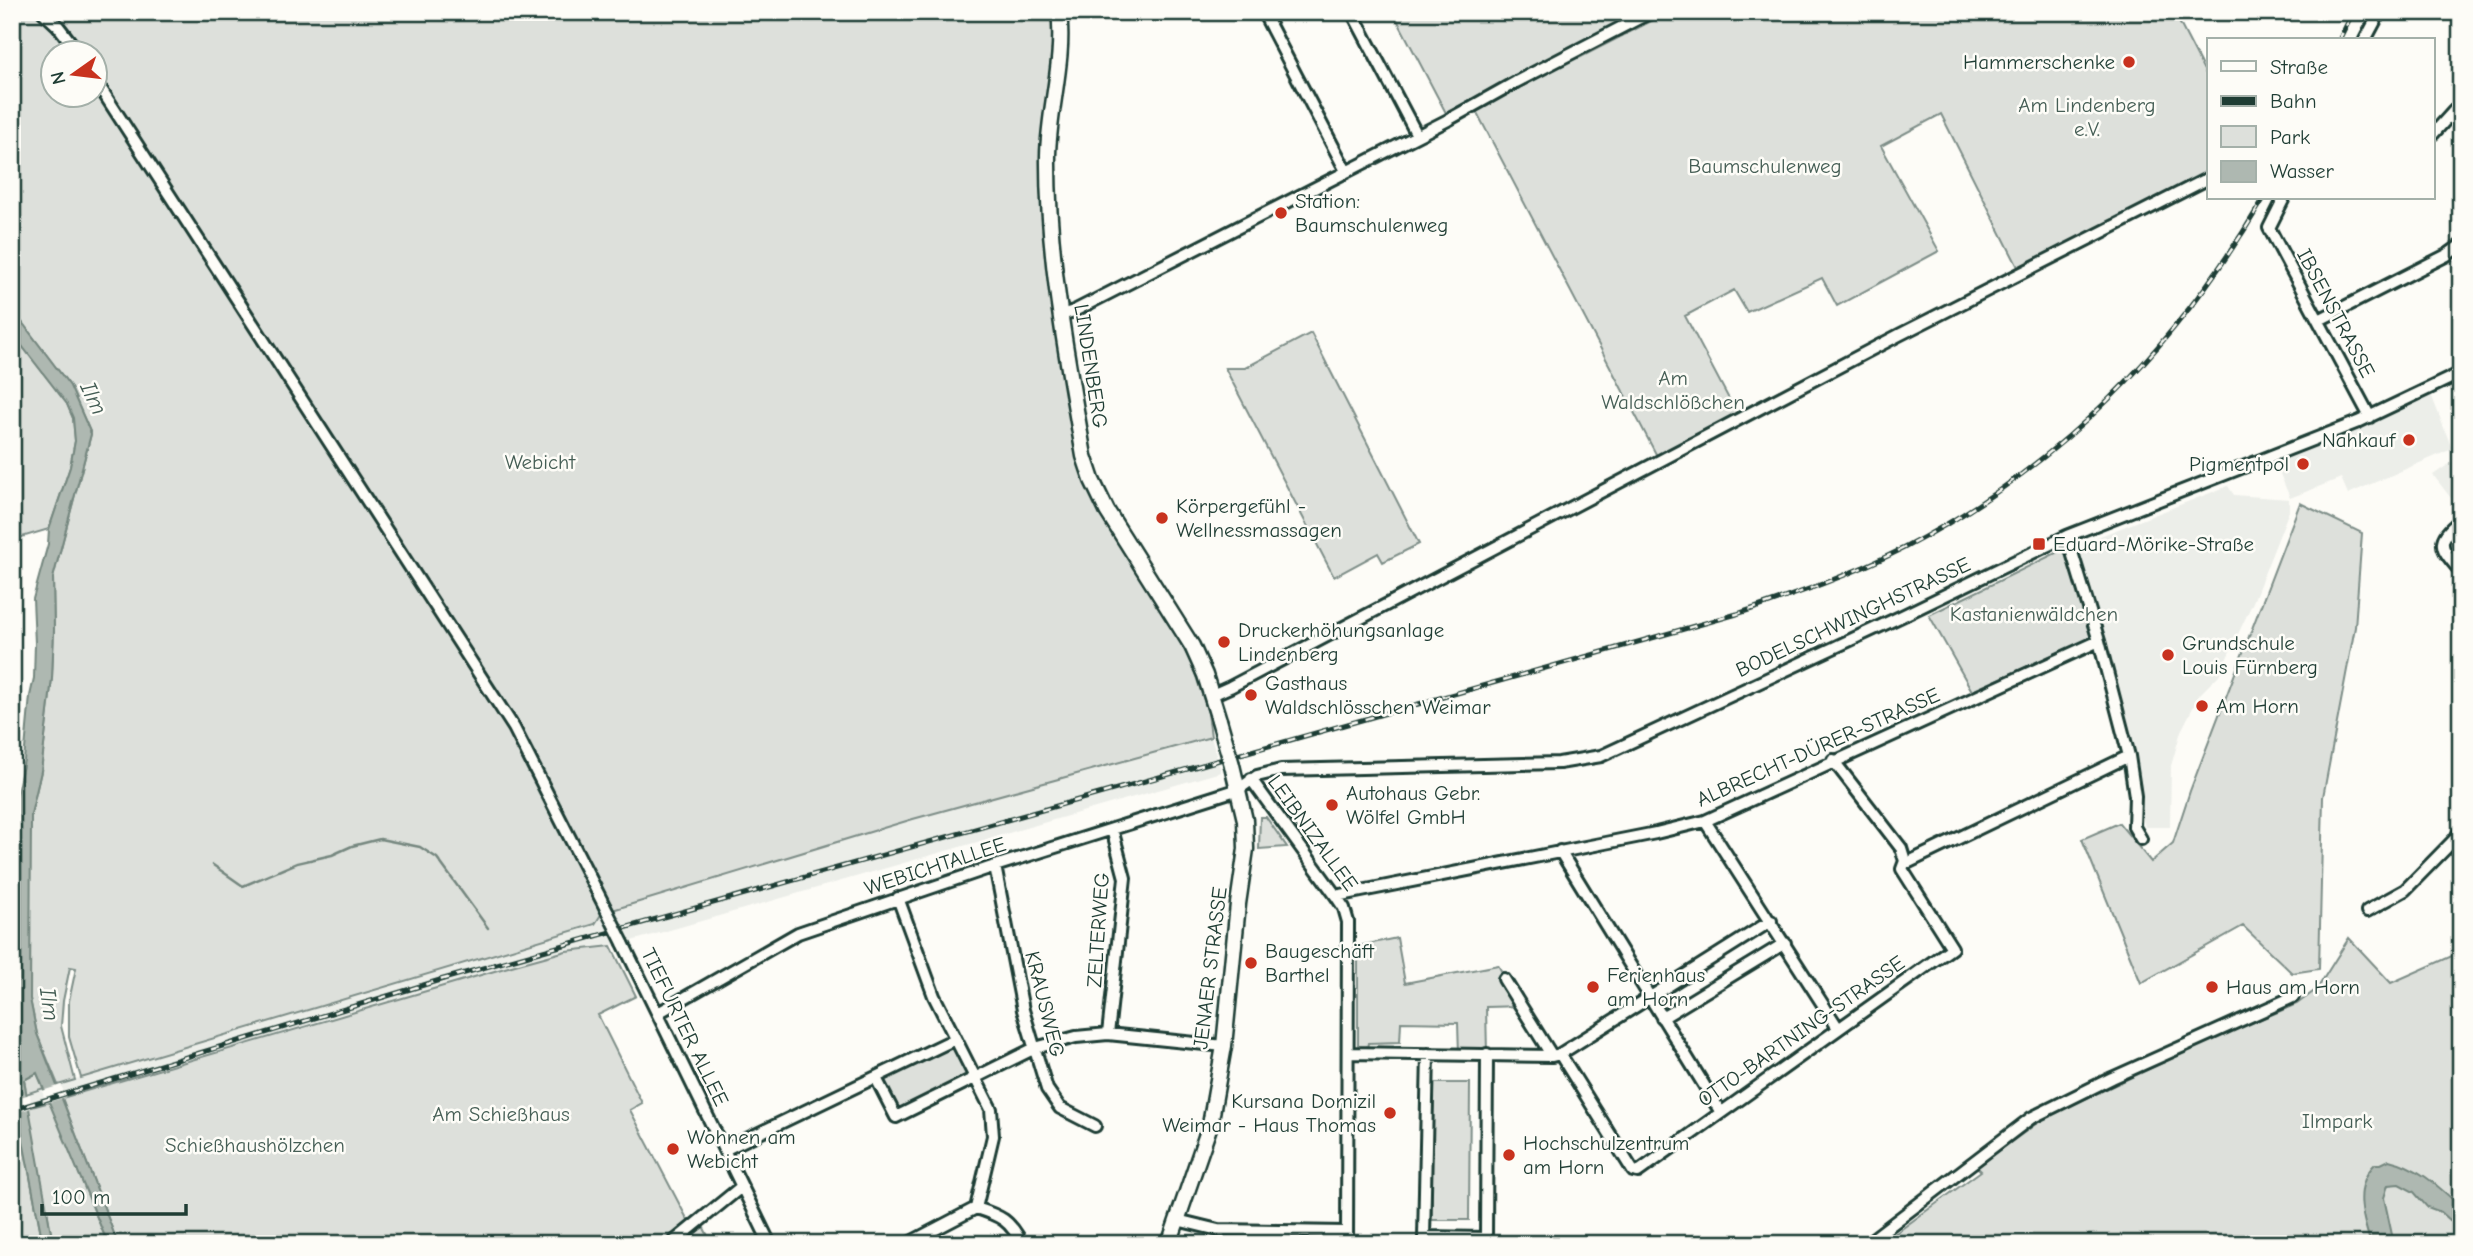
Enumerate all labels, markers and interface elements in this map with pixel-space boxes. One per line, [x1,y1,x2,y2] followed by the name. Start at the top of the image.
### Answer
[38,38,108,108] north arrow
[2207,38,2434,200] legend
[1963,50,2115,74] place label: Hammerschenke
[2121,54,2137,70] marker: Hammerschenke
[2270,55,2328,79] text: Straße
[46,69,71,87] text: N
[2270,89,2317,113] text: Bahn
[2018,93,2156,141] park label: Am Lindenberg e.V.
[2270,125,2310,149] text: Park
[1688,154,1842,178] park label: Baumschulenweg
[2270,159,2335,183] text: Wasser
[1295,189,1448,237] place label: Station: Baumschulenweg
[1273,205,1289,221] marker: Station: Baumschulenweg
[2292,244,2380,382] street label: IBSENSTRASSE
[1069,302,1113,430] street label: LINDENBERG
[1601,366,1745,414] park label: Am Waldschlößchen
[74,377,113,419] water label: Ilm
[2322,428,2396,452] place label: Nahkauf
[2401,432,2417,448] marker: Nahkauf
[505,450,576,474] park label: Webicht
[2189,452,2289,476] place label: Pigmentpol
[2295,456,2311,472] marker: Pigmentpol
[1176,494,1342,542] place label: Körpergefühl - Wellnessmassagen
[1154,510,1170,526] marker: Körpergefühl - Wellnessmassagen
[2053,532,2254,556] place label: Eduard-Mörike-Straße
[2031,536,2047,552] marker: Eduard-Mörike-Straße
[1732,552,1974,682] street label: BODELSCHWINGHSTRASSE
[1950,602,2118,626] park label: Kastanienwäldchen
[1238,618,1444,666] place label: Druckerhöhungsanlage Lindenberg
[2182,631,2318,679] place label: Grundschule Louis Fürnberg
[1216,634,1232,650] marker: Druckerhöhungsanlage Lindenberg
[2160,647,2176,663] marker: Grundschule Louis Fürnberg
[1265,671,1491,719] place label: Gasthaus Waldschlösschen Weimar
[1693,682,1943,812] street label: ALBRECHT-DÜRER-STRASSE
[1243,687,1259,703] marker: Gasthaus Waldschlösschen Weimar
[2216,694,2299,718] place label: Am Horn
[2194,698,2210,714] marker: Am Horn
[1263,770,1363,896] street label: LEIBNIZALLEE
[1346,781,1480,829] place label: Autohaus Gebr. Wölfel GmbH
[1324,797,1340,813] marker: Autohaus Gebr. Wölfel GmbH
[861,832,1009,900] street label: WEBICHTALLEE
[1082,872,1114,988] street label: ZELTERWEG
[1188,885,1232,1051] street label: JENAER STRASSE
[1265,939,1375,987] place label: Baugeschäft Barthel
[636,944,734,1110] street label: TIEFURTER ALLEE
[1020,949,1070,1059] street label: KRAUSWEG
[1693,950,1909,1112] street label: OTTO-BARTNING-STRASSE
[1243,955,1259,971] marker: Baugeschäft Barthel
[1607,963,1705,1011] place label: Ferienhaus am Horn
[2226,975,2360,999] place label: Haus am Horn
[1585,979,1601,995] marker: Ferienhaus am Horn
[2204,979,2220,995] marker: Haus am Horn
[34,985,65,1022] water label: Ilm
[1162,1089,1376,1137] place label: Kursana Domizil Weimar - Haus Thomas
[432,1102,570,1126] park label: Am Schießhaus
[1382,1105,1398,1121] marker: Kursana Domizil Weimar - Haus Thomas
[2302,1109,2372,1133] park label: Ilmpark
[687,1125,796,1173] place label: Wohnen am Webicht
[1523,1131,1689,1179] place label: Hochschulzentrum am Horn
[165,1133,345,1157] park label: Schießhaushölzchen
[665,1141,681,1157] marker: Wohnen am Webicht
[1501,1147,1517,1163] marker: Hochschulzentrum am Horn
[42,1172,186,1216] scale bar
[52,1185,110,1209] text: 100 m

